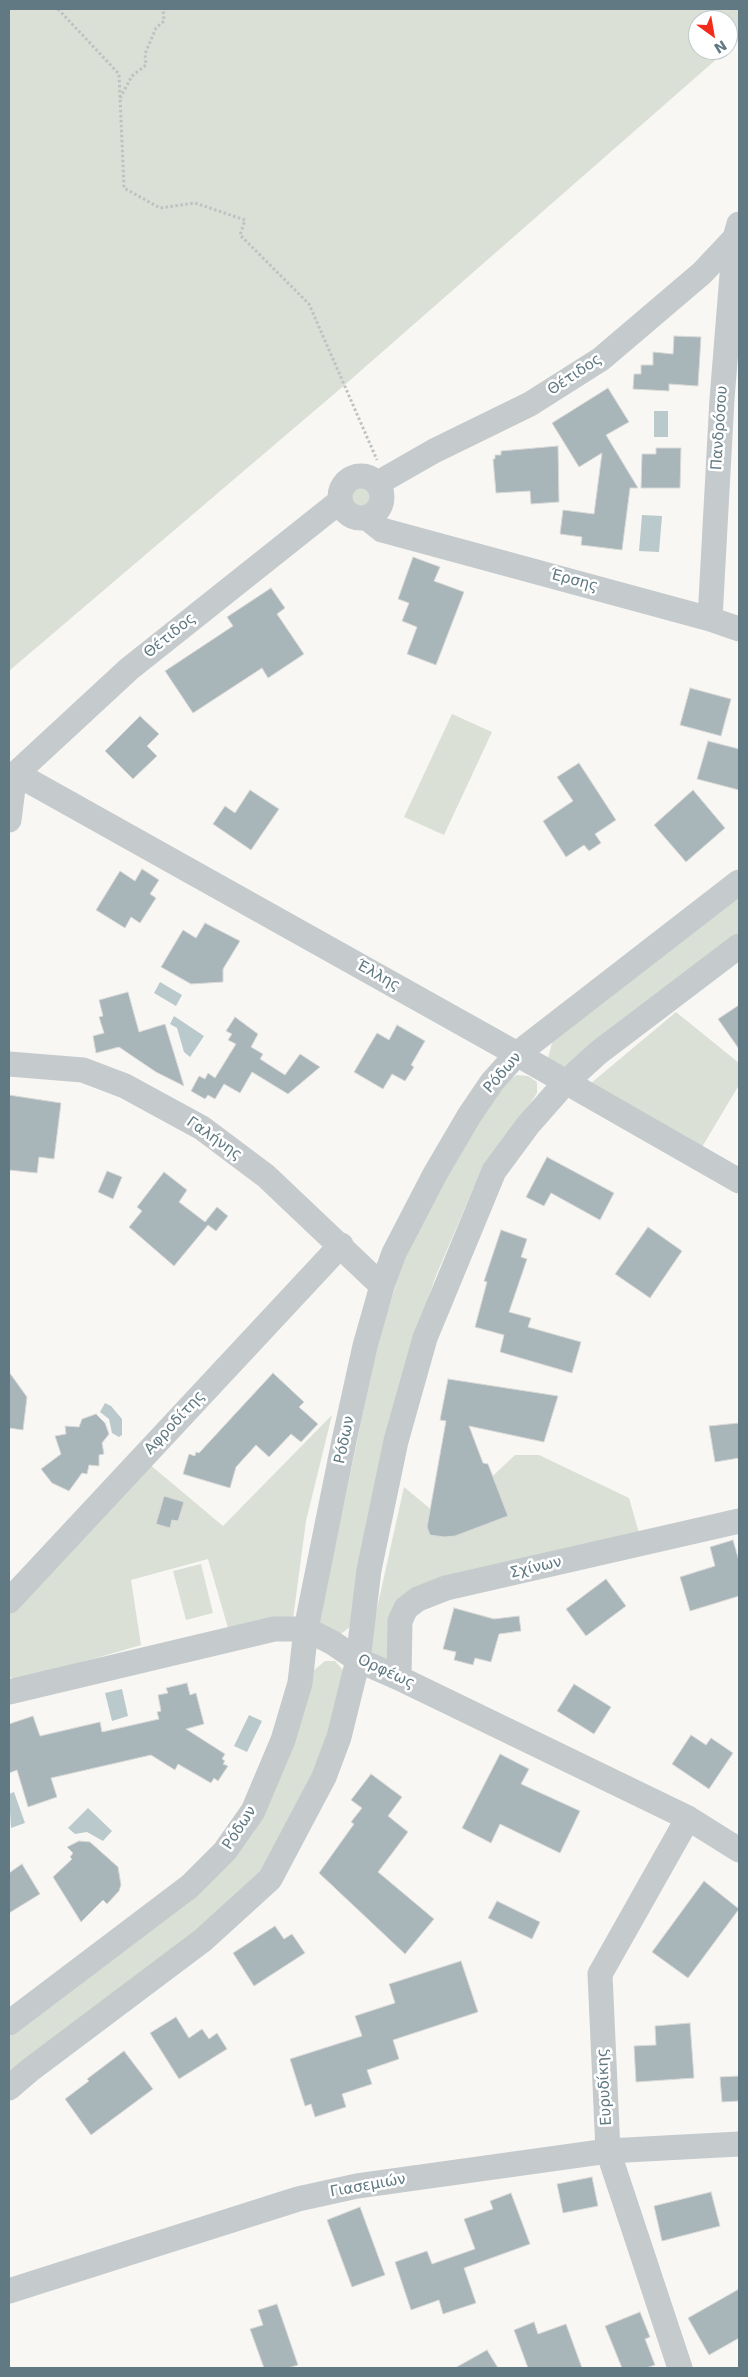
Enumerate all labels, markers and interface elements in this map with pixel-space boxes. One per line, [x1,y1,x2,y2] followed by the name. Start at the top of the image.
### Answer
[688,10,738,60] north arrow
[711,37,730,57] text: N
[545,350,605,400] street label: Θέτιδος
[708,385,732,471] street label: Πανδρόσου
[548,566,600,596] street label: Έρσης
[141,610,199,662] street label: Θέτιδος
[353,957,403,995] street label: Έλλης
[480,1049,526,1097] street label: Ρόδων
[183,1113,245,1165] street label: Γαλήνης
[141,1387,209,1459] street label: Αφροδίτης
[331,1414,359,1466] street label: Ρόδων
[508,1553,564,1583] street label: Σχίνων
[355,1651,417,1693] street label: Ορφέως
[219,1803,261,1853] street label: Ρόδων
[594,2048,616,2126] street label: Ευρυδίκης
[329,2170,407,2202] street label: Γιασεμιών

